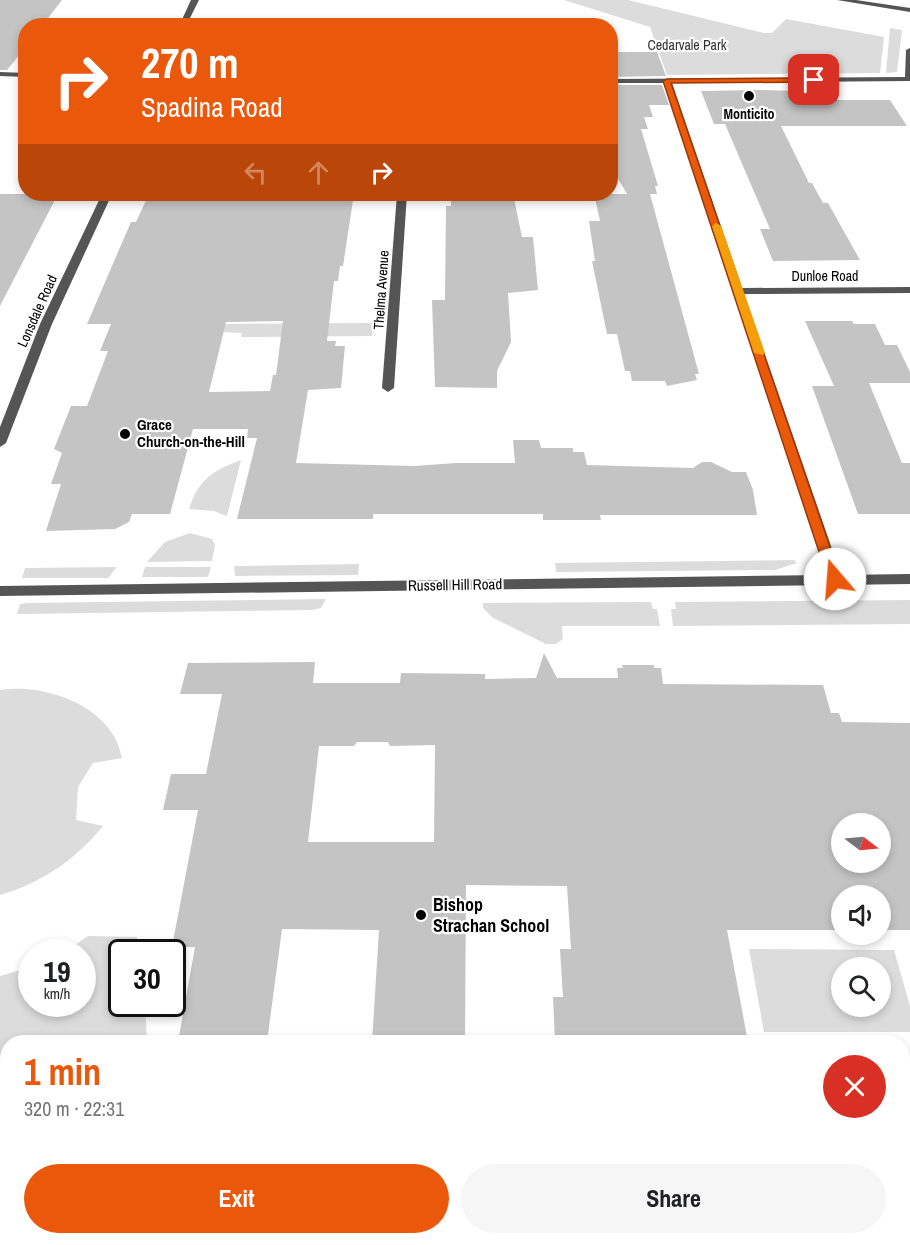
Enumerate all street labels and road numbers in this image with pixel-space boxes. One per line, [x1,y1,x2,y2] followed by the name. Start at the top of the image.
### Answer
[369,250,393,330] street label: Thelma Avenue
[791,267,859,285] street label: Dunloe Road
[13,272,61,350] street label: Lonsdale Road
[408,573,502,596] street label: Russell Hill Road

